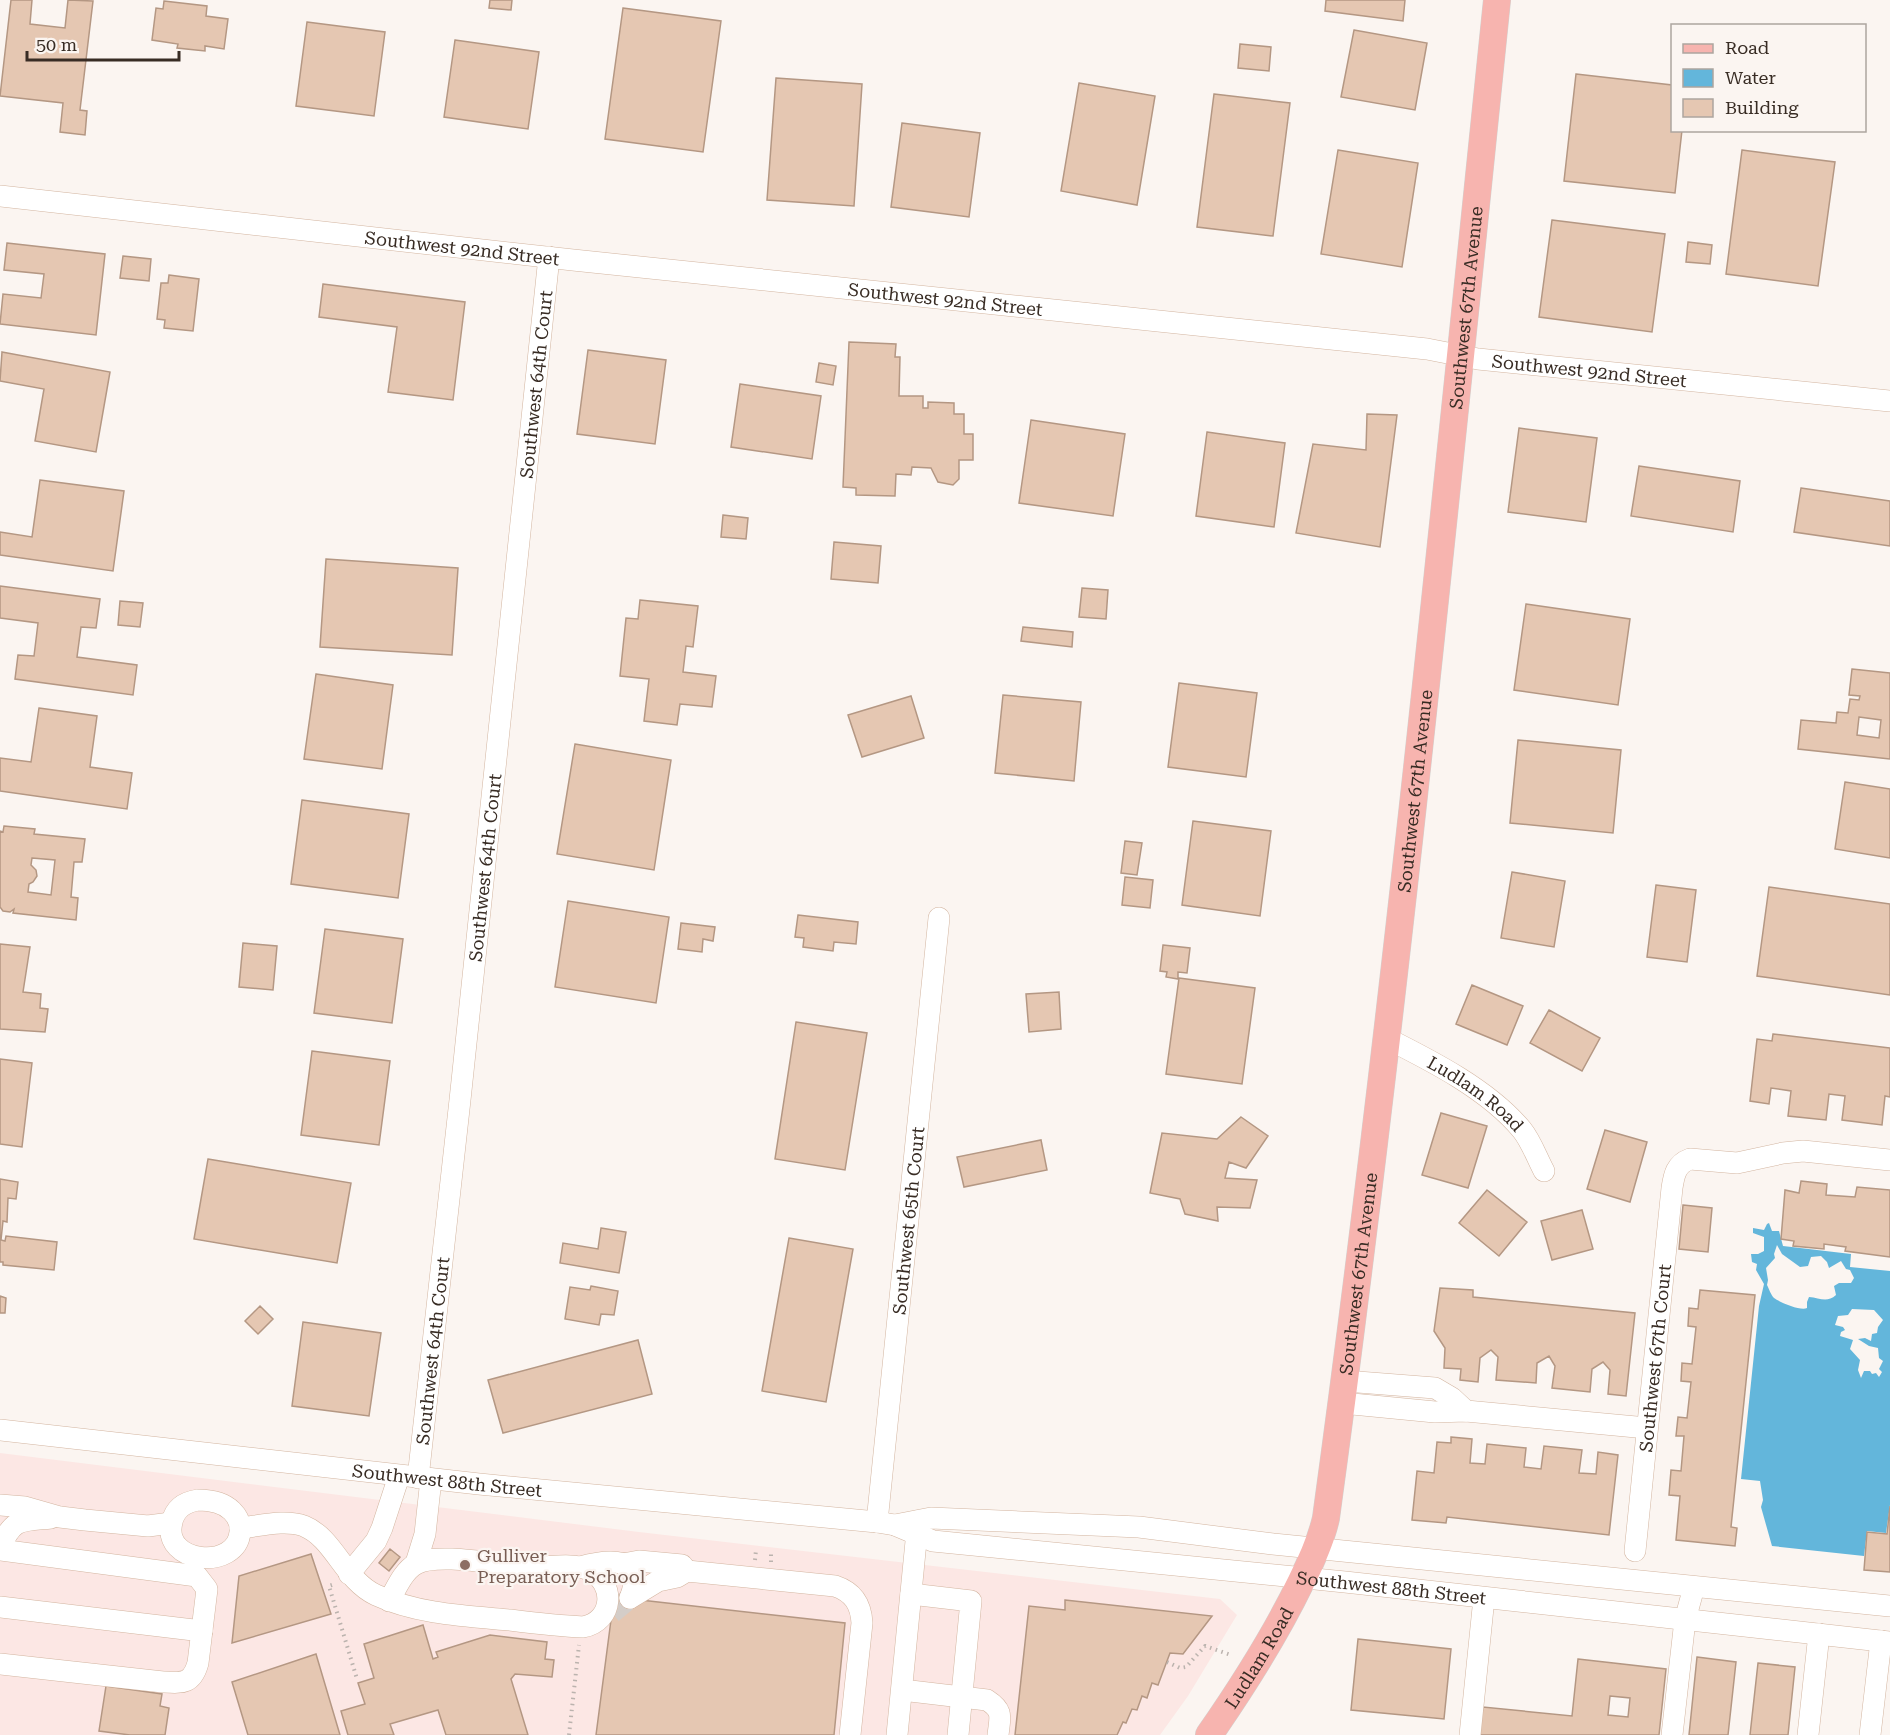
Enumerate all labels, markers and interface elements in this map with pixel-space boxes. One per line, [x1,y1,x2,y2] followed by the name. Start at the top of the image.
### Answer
[27,24,178,62] scale bar
[1671,24,1866,132] legend
[36,34,77,55] text: 50 m
[1725,37,1770,58] text: Road
[1725,67,1776,88] text: Water
[1725,97,1799,118] text: Building
[1445,205,1486,410] street label: Southwest 67th Avenue
[364,226,561,269] street label: Southwest 92nd Street
[847,278,1044,319] street label: Southwest 92nd Street
[515,289,556,479] street label: Southwest 64th Court
[1491,350,1688,391] street label: Southwest 92nd Street
[1393,688,1436,893] street label: Southwest 67th Avenue
[464,772,505,963] street label: Southwest 64th Court
[1424,1051,1529,1136] street label: Ludlam Road
[888,1125,928,1316] street label: Southwest 65th Court
[1335,1171,1381,1376] street label: Southwest 67th Avenue
[411,1255,453,1446] street label: Southwest 64th Court
[1635,1263,1675,1453] street label: Southwest 67th Court
[351,1459,543,1501] street label: Southwest 88th Street
[477,1545,646,1587] place label: Gulliver Preparatory School
[458,1558,472,1572] marker: Gulliver Preparatory School
[1295,1567,1488,1608] street label: Southwest 88th Street
[1220,1603,1297,1712] street label: Ludlam Road

